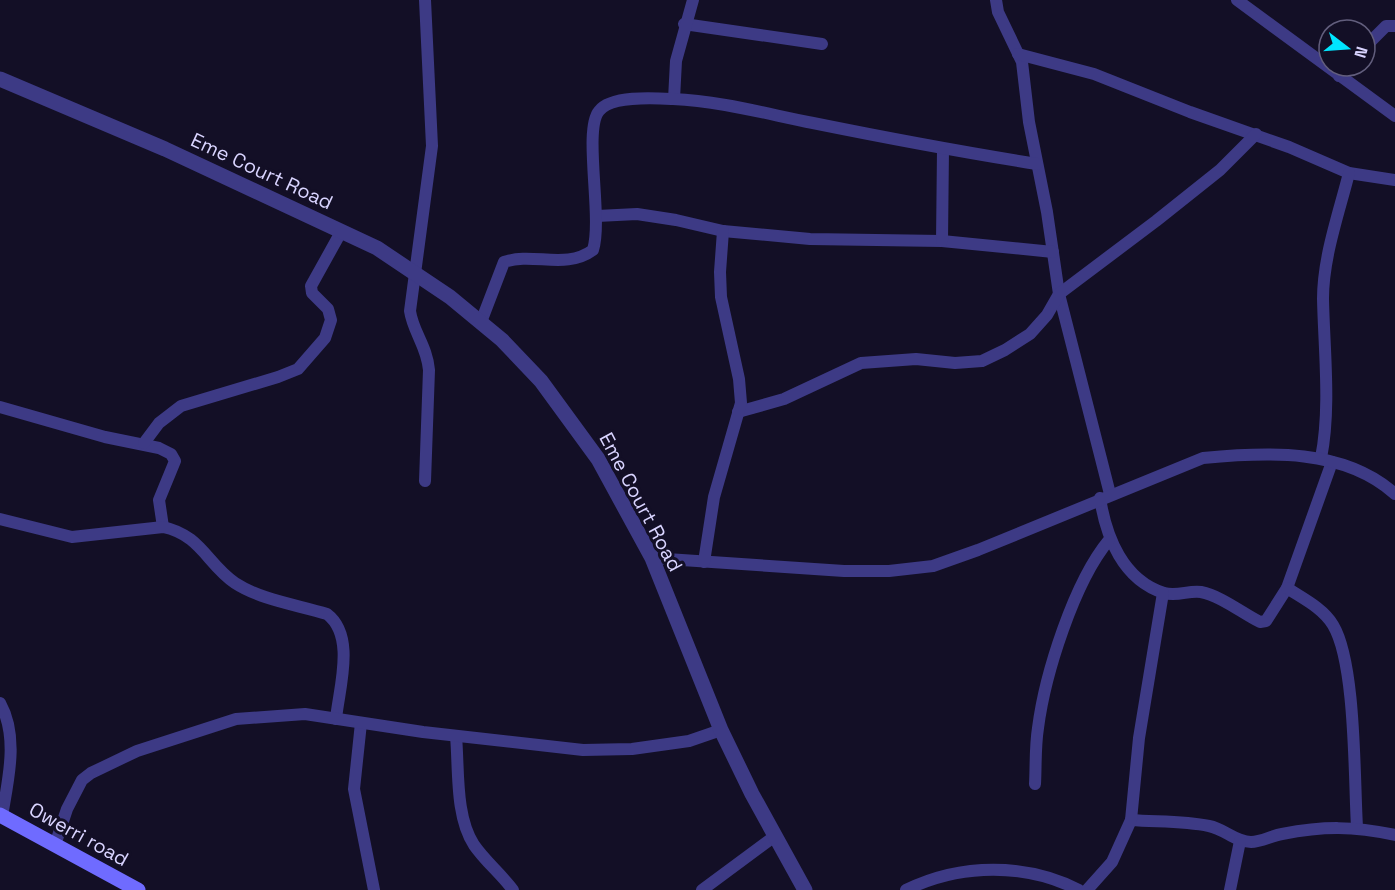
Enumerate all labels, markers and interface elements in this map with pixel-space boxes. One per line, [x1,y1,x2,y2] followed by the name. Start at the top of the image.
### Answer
[1317,18,1377,78] north arrow
[1349,44,1372,60] text: N
[187,127,337,215] street label: Eme Court Road
[593,428,689,576] street label: Eme Court Road
[25,796,133,872] street label: Owerri road

